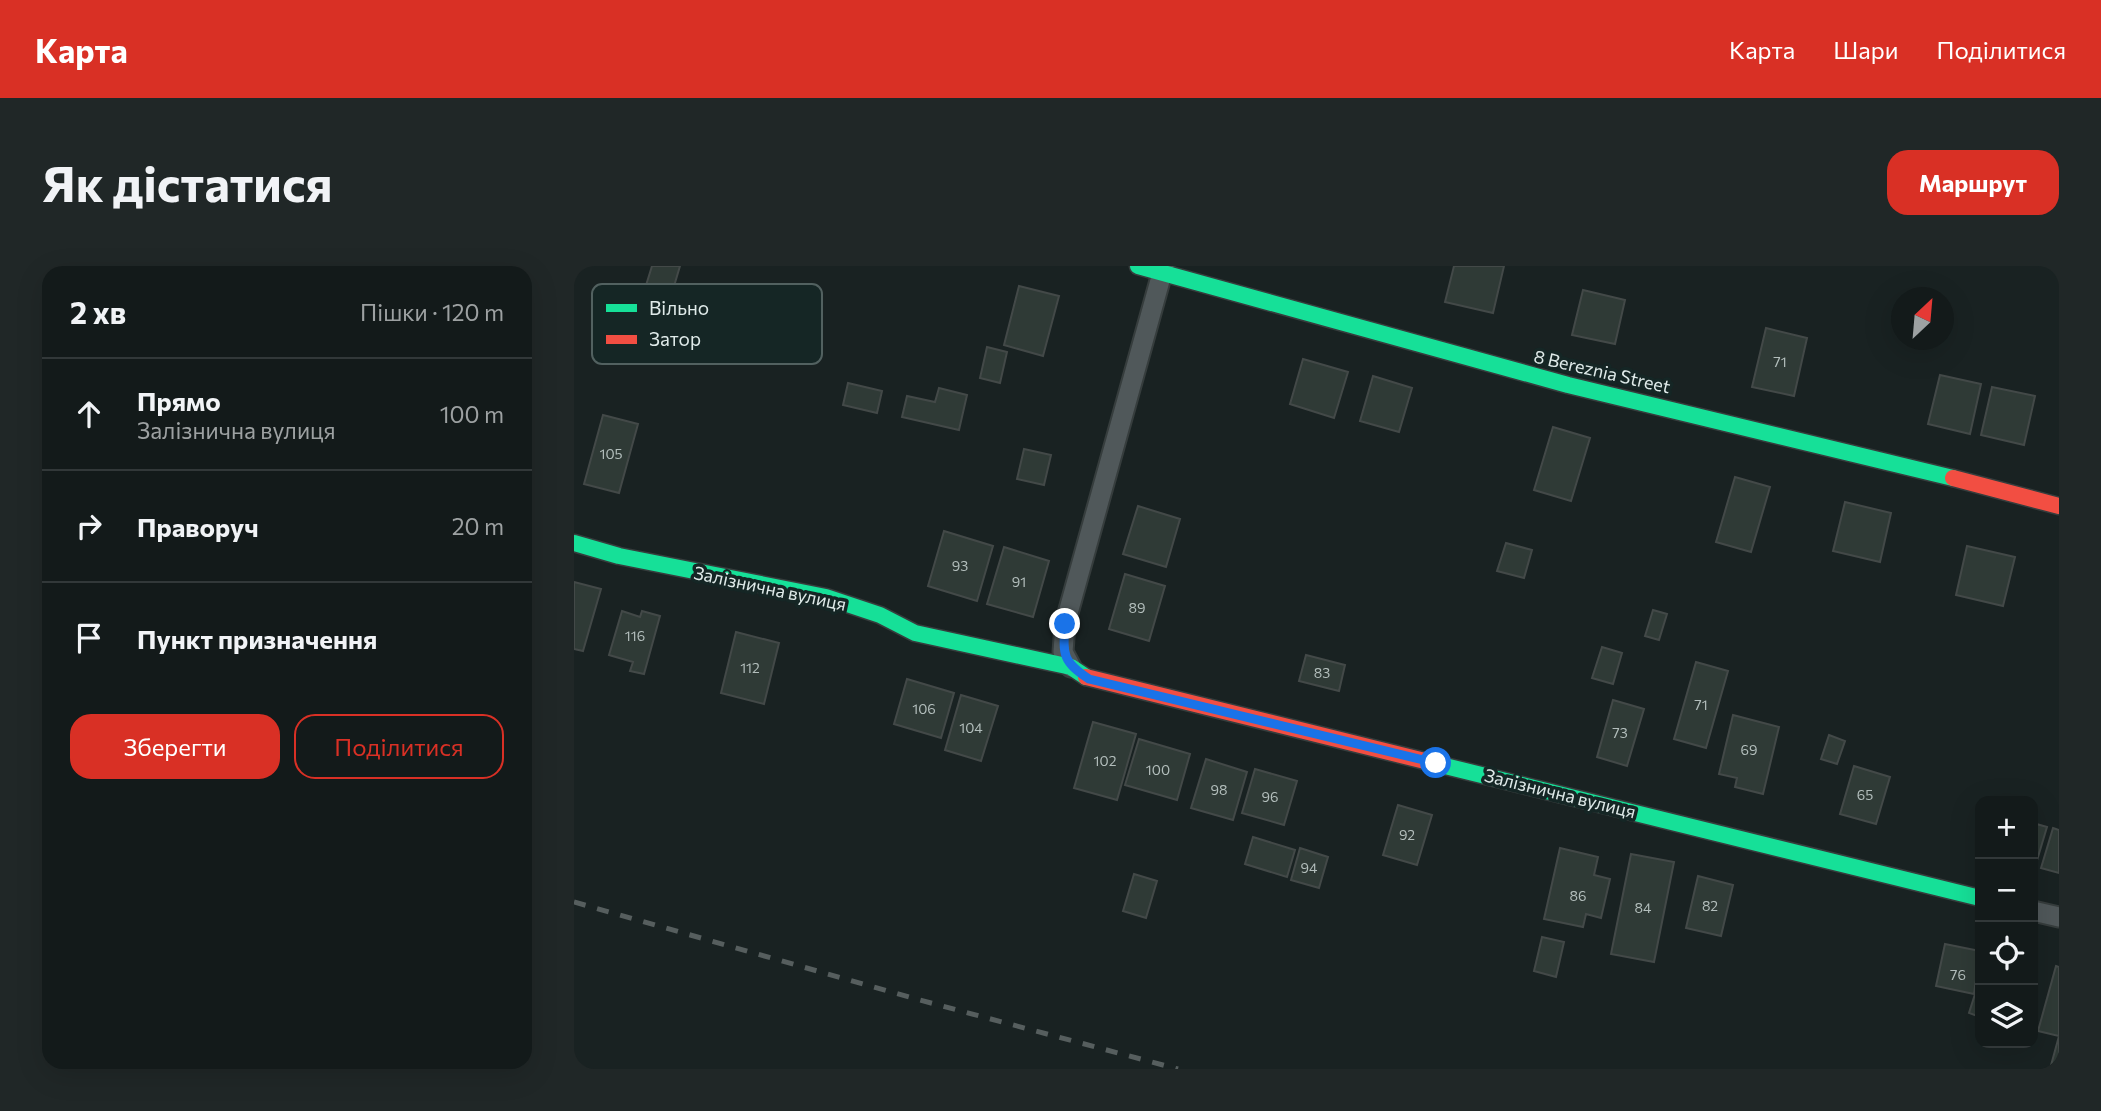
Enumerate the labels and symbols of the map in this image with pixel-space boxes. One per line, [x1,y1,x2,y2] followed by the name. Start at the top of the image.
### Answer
[592,284,822,364] legend
[1891,287,1954,350] north arrow
[649,296,709,319] text: Вільно
[649,327,701,350] text: Затор
[1532,345,1673,397] street label: 8 Bereznia Street
[1773,353,1787,370] house number: 71
[599,445,623,462] house number: 105
[952,557,968,574] house number: 93
[692,561,849,615] street label: Залізнична вулиця
[1012,573,1026,590] house number: 91
[1129,599,1146,616] house number: 89
[1049,608,1080,639] route end
[625,627,645,644] house number: 116
[740,659,760,676] house number: 112
[1314,664,1330,681] house number: 83
[1694,696,1708,713] house number: 71
[912,700,936,717] house number: 106
[959,719,983,736] house number: 104
[1612,724,1628,741] house number: 73
[1741,741,1757,758] house number: 69
[1420,747,1451,778] route start
[1094,752,1117,769] house number: 102
[1146,761,1170,778] house number: 100
[1482,764,1638,823] street label: Залізнична вулиця
[1211,781,1228,798] house number: 98
[1857,786,1873,803] house number: 65
[1262,788,1279,805] house number: 96
[1399,826,1415,843] house number: 92
[1301,859,1318,876] house number: 94
[1570,887,1587,904] house number: 86
[1702,897,1718,914] house number: 82
[1635,899,1652,916] house number: 84
[1950,966,1966,983] house number: 76

